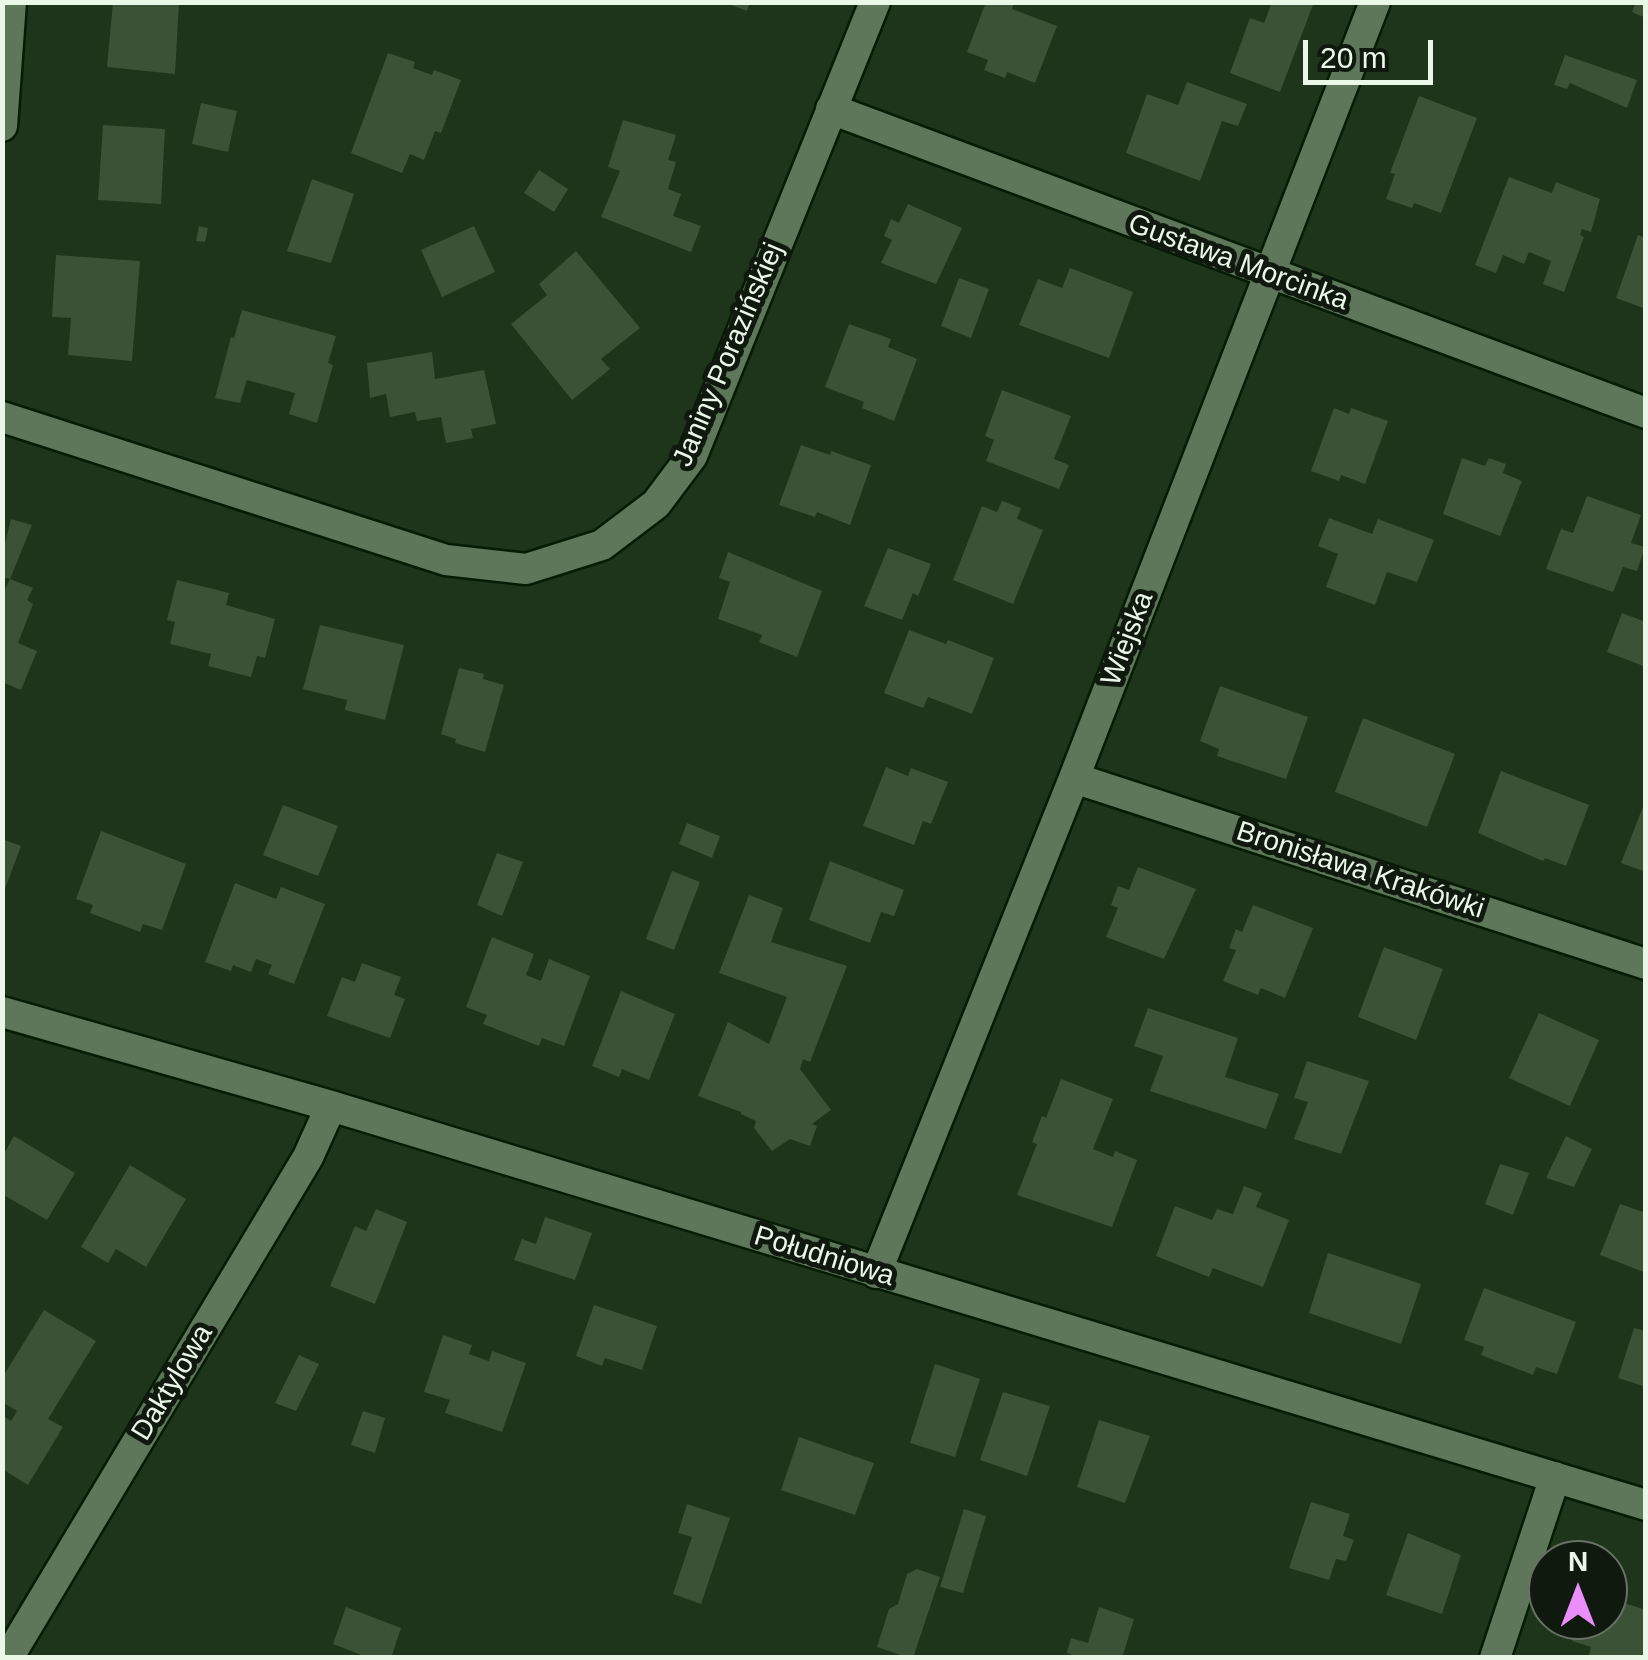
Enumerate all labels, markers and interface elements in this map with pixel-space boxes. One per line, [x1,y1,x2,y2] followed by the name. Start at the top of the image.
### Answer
[1308,20,1438,82] scale bar
[1320,41,1387,74] text: 20 m
[1123,208,1353,318] street label: Gustawa Morcinka
[667,238,791,472] street label: Janiny Porazińskiej
[1095,587,1161,691] street label: Wiejska
[1232,815,1488,927] street label: Bronisława Krakówki
[750,1220,898,1294] street label: Południowa
[125,1319,221,1447] street label: Daktylowa
[1528,1540,1628,1640] north arrow
[1568,1546,1588,1577] text: N

